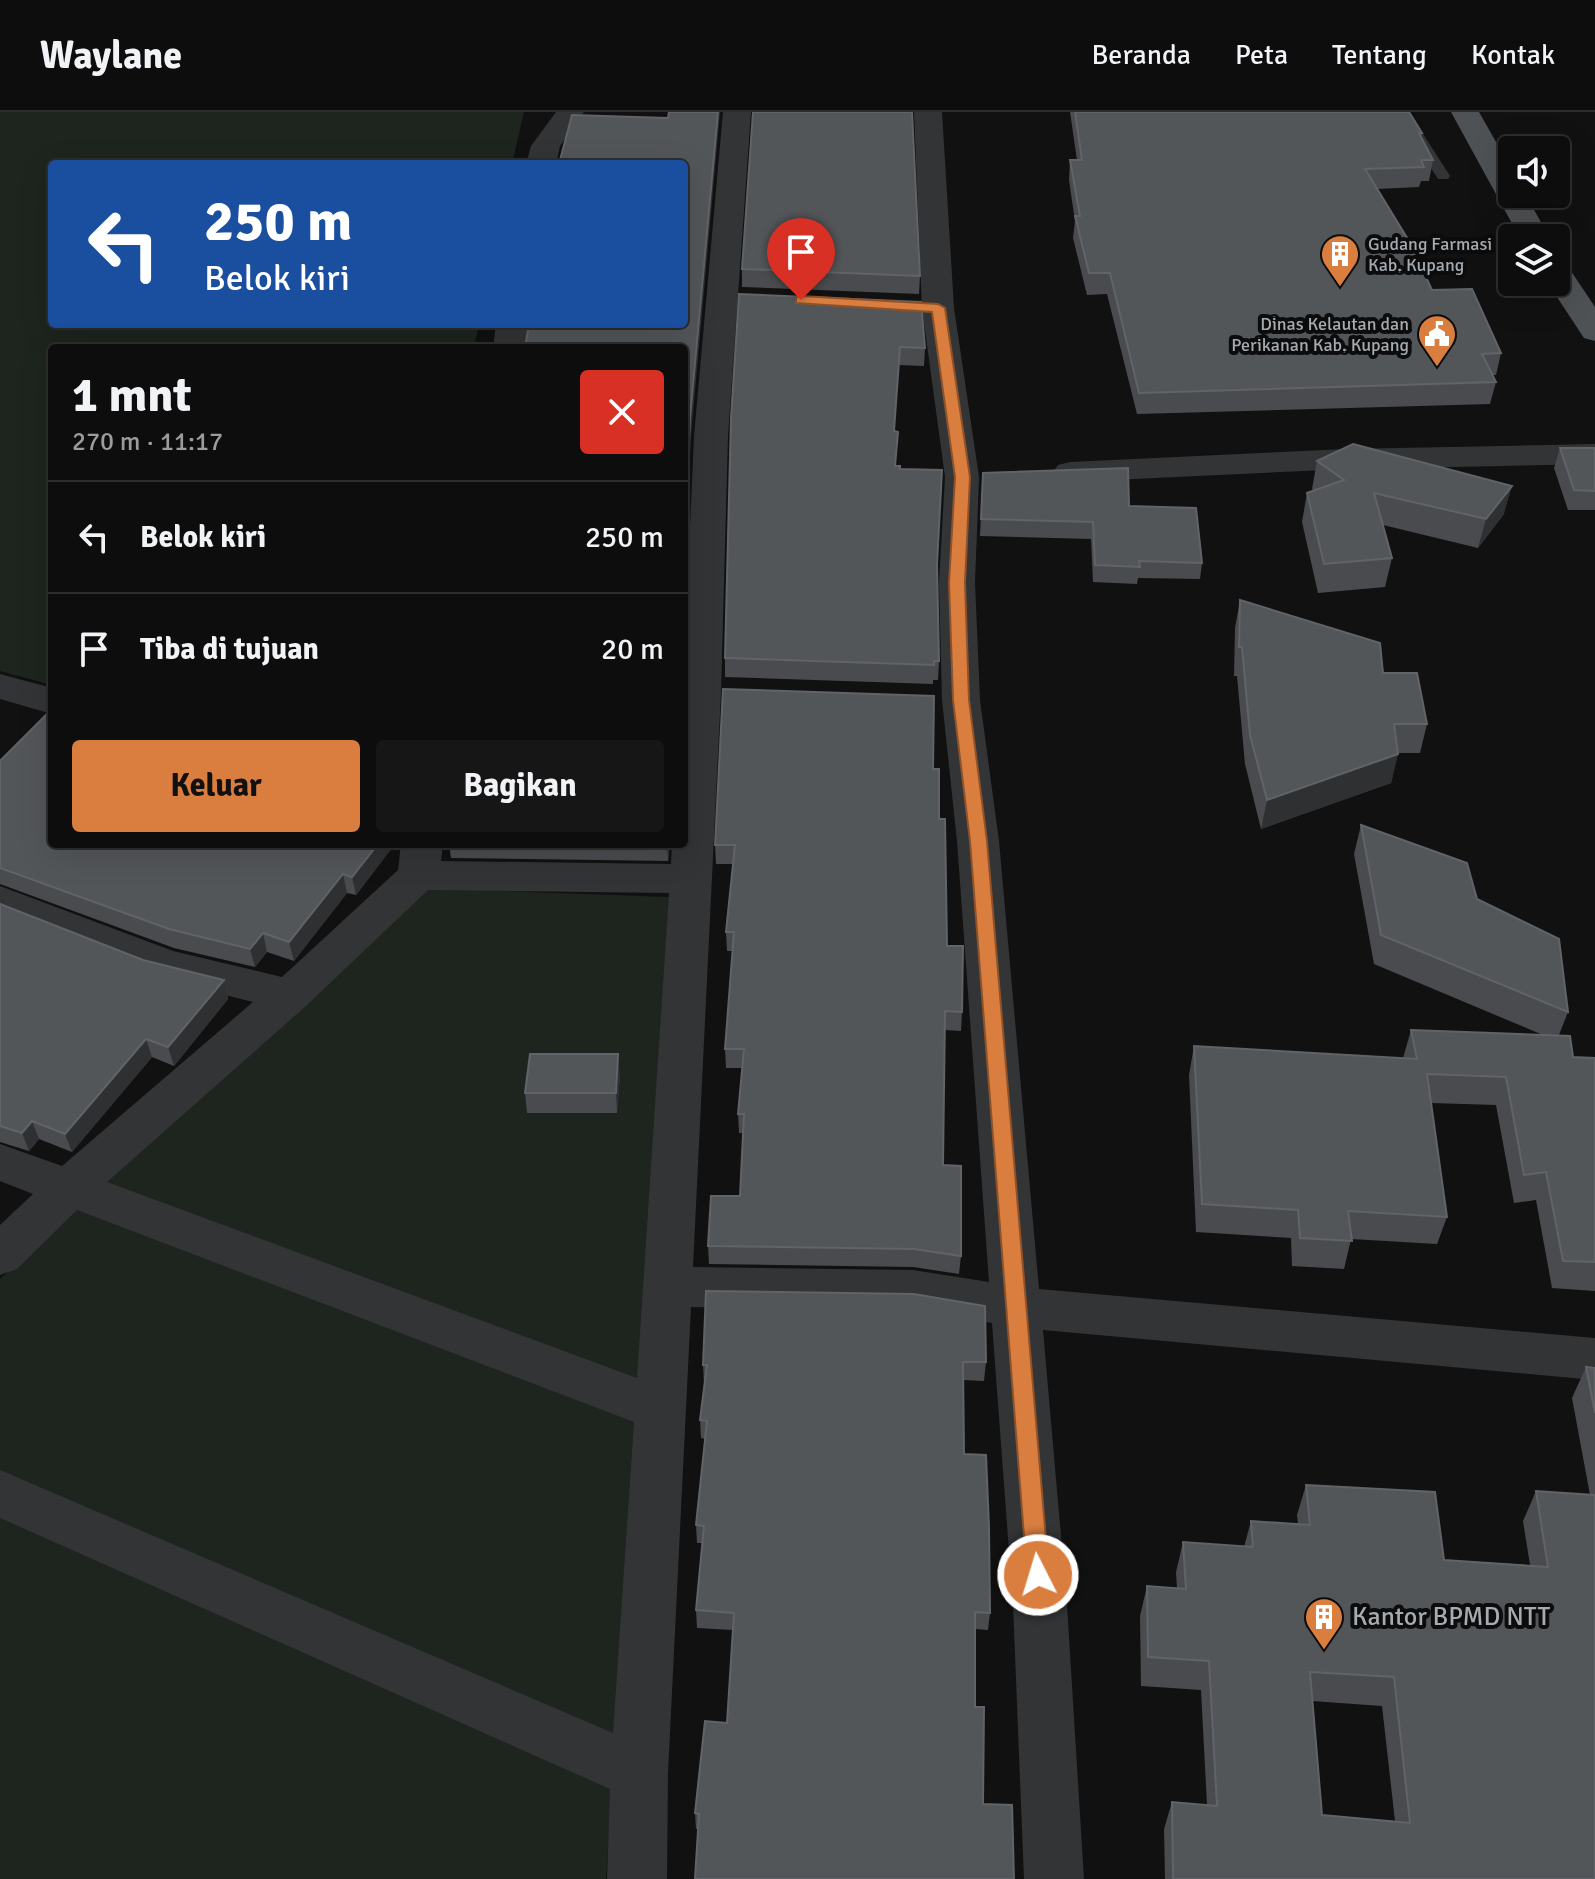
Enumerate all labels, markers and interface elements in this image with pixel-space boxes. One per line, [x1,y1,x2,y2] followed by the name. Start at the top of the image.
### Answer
[40,32,182,79] text: Waylane
[1091,38,1191,72] text: Beranda
[1235,38,1288,72] text: Peta
[1332,38,1427,72] text: Tentang
[1471,38,1555,72] text: Kontak
[1498,136,1570,296] map controls
[1498,136,1570,208] button: sound
[204,187,352,256] text: 250 m
[72,192,176,296] icon: left
[767,218,835,300] pin
[1498,224,1570,296] button: layers
[779,230,823,274] icon: arrive
[1319,233,1361,288] building icon: Gudang Farmasi Kab. Kupang
[1368,233,1492,276] place label: Gudang Farmasi Kab. Kupang
[204,256,350,301] text: Belok kiri
[1231,313,1409,356] place label: Dinas Kelautan dan Perikanan Kab. Kupang
[1416,313,1458,368] public building icon: Dinas Kelautan dan Perikanan Kab. Kupang
[72,366,192,425] text: 1 mnt
[580,370,664,454] button: close
[72,426,223,458] text: 270 m · 11:17
[72,515,116,559] icon: left
[140,519,266,556] text: Belok kiri
[585,519,664,556] text: 250 m
[72,627,116,671] icon: arrive
[140,631,319,668] text: Tiba di tujuan
[601,631,664,668] text: 20 m
[72,740,360,832] button: Keluar
[376,740,664,832] button: Bagikan
[996,1533,1080,1617] position arrow
[1303,1596,1345,1651] building icon: Kantor BPMD NTT
[1352,1601,1550,1633] place label: Kantor BPMD NTT

